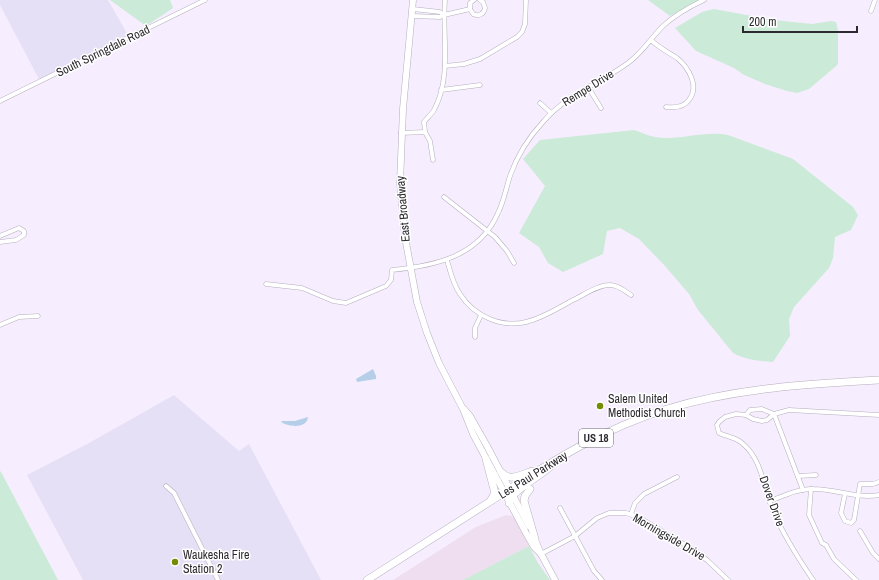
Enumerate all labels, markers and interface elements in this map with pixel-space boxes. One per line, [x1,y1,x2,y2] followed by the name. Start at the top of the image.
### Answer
[743,8,857,34] scale bar
[749,14,776,30] text: 200 m
[54,21,152,81] street label: South Springdale Road
[559,66,617,110] street label: Rempe Drive
[392,175,414,243] street label: East Broadway
[608,391,686,421] place label: Salem United Methodist Church
[595,401,605,411] marker: Salem United Methodist Church
[579,429,613,447] road number: US 18
[495,447,571,503] street label: Les Paul Parkway
[756,474,788,528] street label: Dover Drive
[630,510,708,564] street label: Morningside Drive
[183,547,249,577] place label: Waukesha Fire Station 2
[170,557,180,567] marker: Waukesha Fire Station 2

